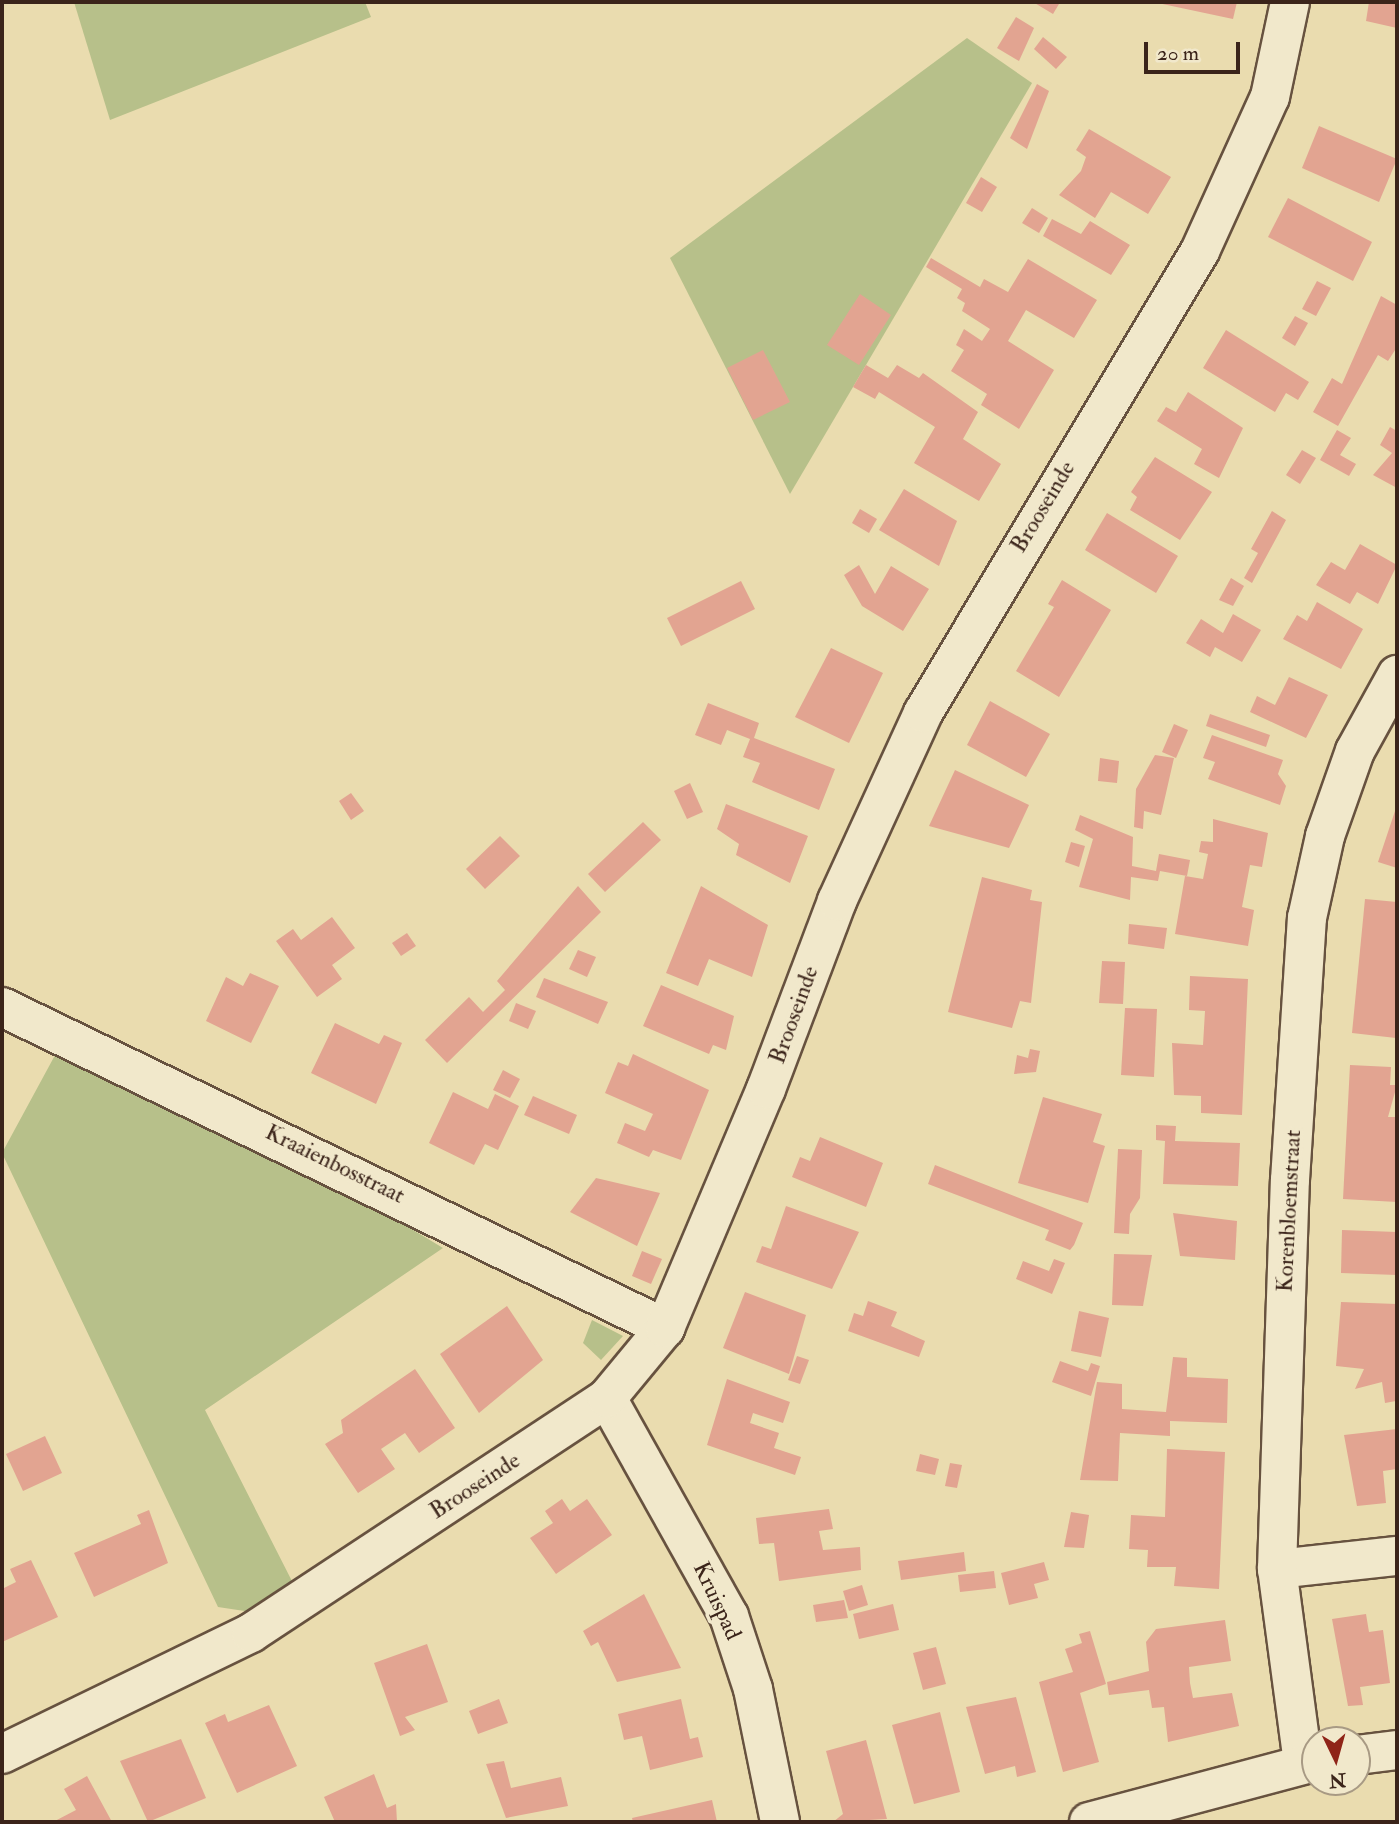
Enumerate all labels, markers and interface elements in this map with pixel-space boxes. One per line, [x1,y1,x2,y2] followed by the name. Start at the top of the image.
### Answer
[1147,28,1243,72] scale bar
[1157,40,1199,67] text: 20 m
[1005,456,1081,558] street label: Brooseinde
[764,962,824,1068] street label: Brooseinde
[261,1118,409,1210] street label: Kraaienbosstraat
[1271,1129,1307,1293] street label: Korenbloemstraat
[425,1447,525,1525] street label: Brooseinde
[687,1558,747,1644] street label: Kruispad
[1301,1726,1371,1796] north arrow
[1328,1767,1347,1793] text: N

